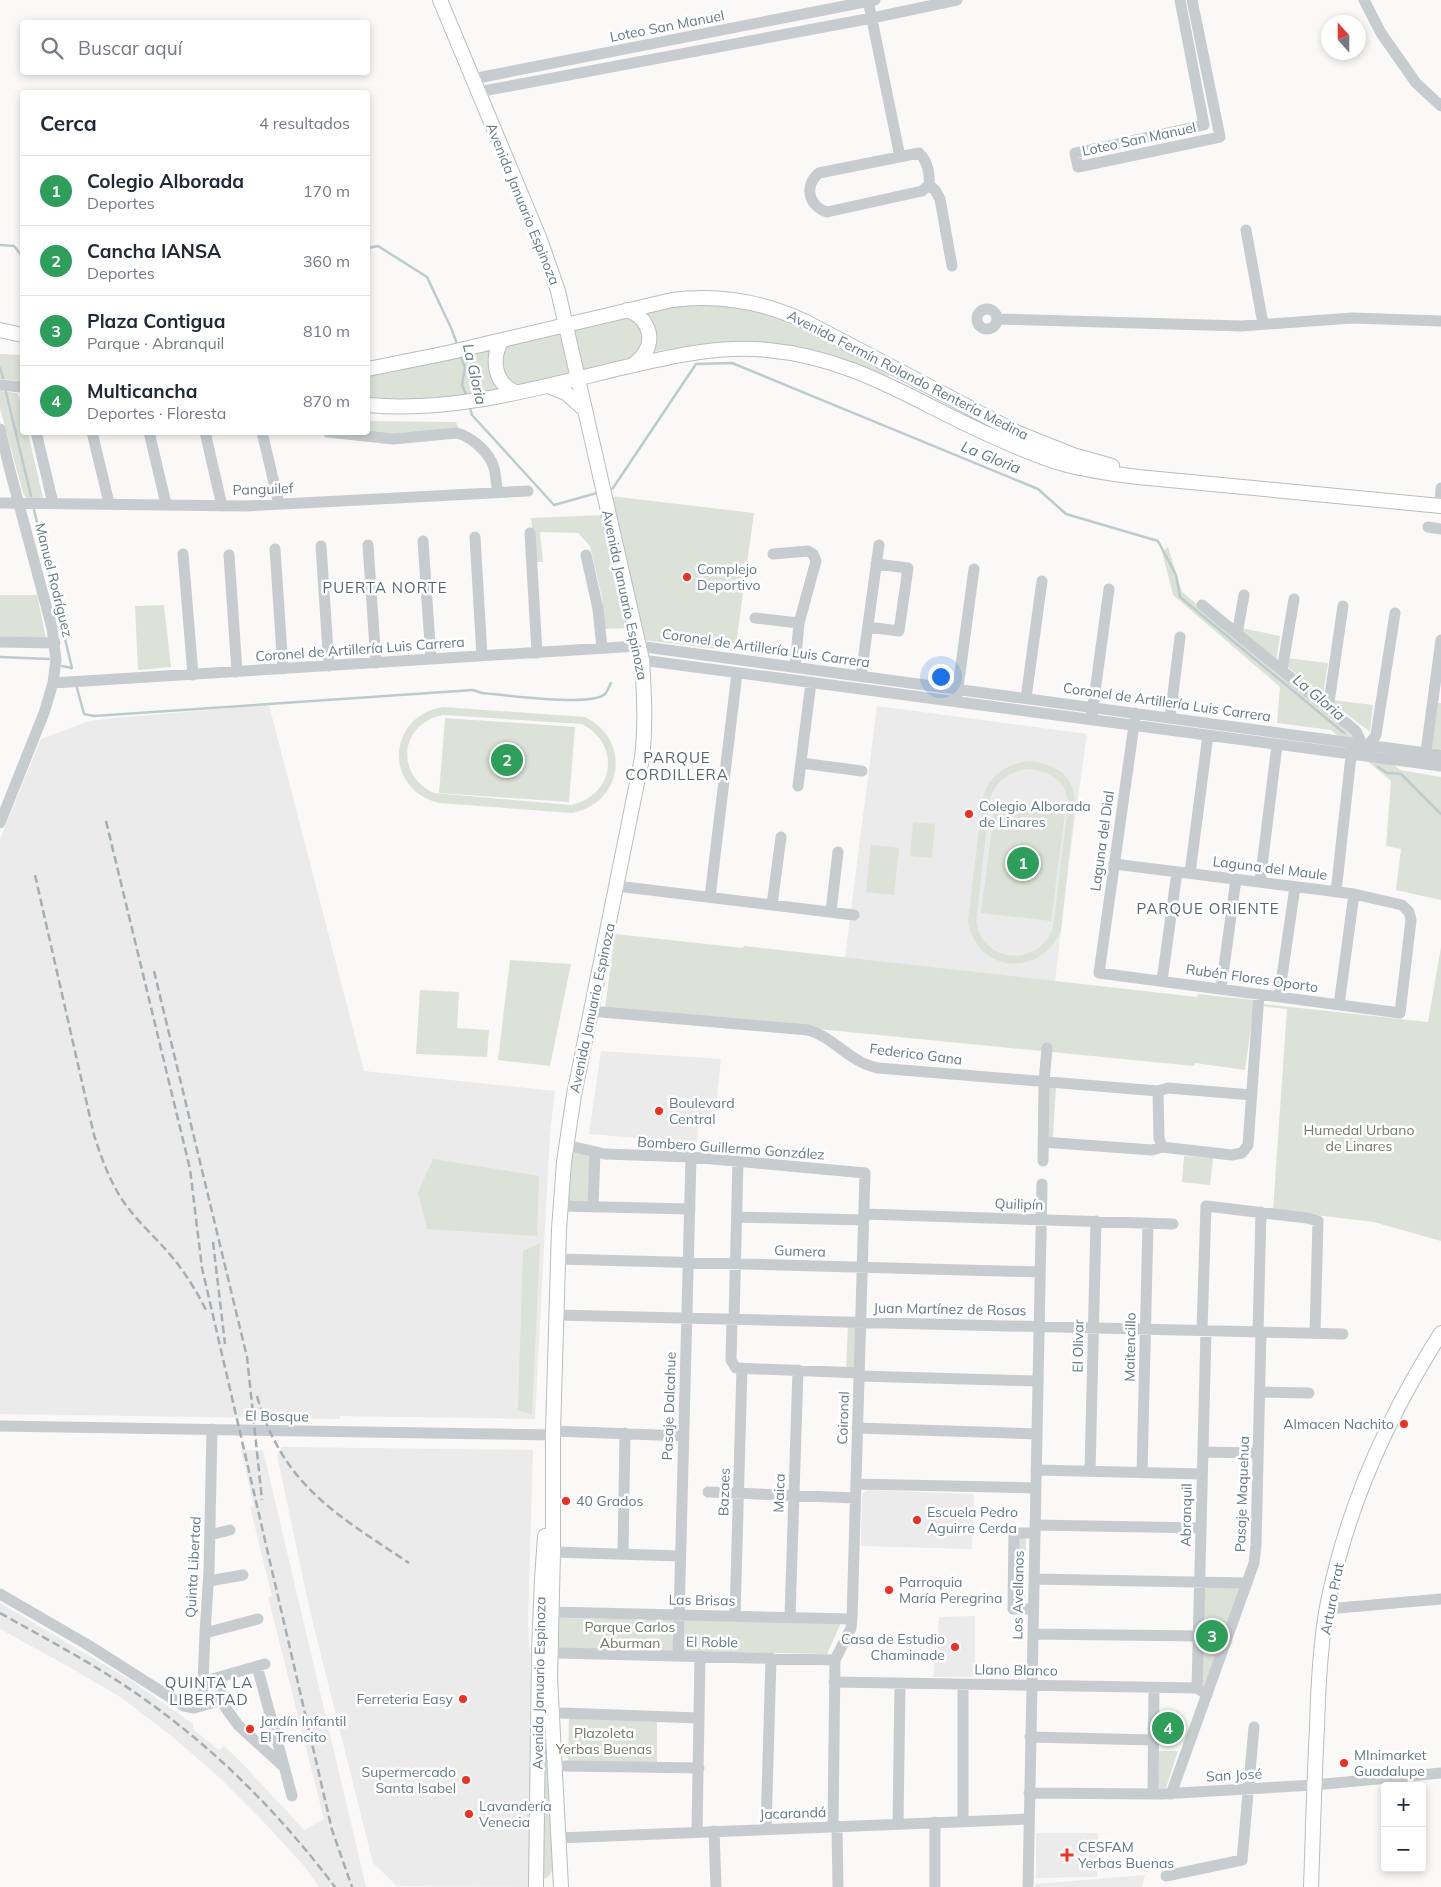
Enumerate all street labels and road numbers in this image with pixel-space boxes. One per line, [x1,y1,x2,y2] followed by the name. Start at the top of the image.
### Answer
[608,6,726,46] street label: Loteo San Manuel
[1080,118,1198,160] street label: Loteo San Manuel
[482,120,564,288] street label: Avenida Januario Espinoza
[784,306,1032,444] street label: Avenida Fermín Rolando Rentería Medina
[232,479,294,499] street label: Panguilef
[598,508,652,682] street label: Avenida Januario Espinoza
[31,521,77,639] street label: Manuel Rodríguez
[661,625,871,671] street label: Coronel de Artillería Luis Carrera
[255,633,465,665] street label: Coronel de Artillería Luis Carrera
[1062,679,1272,725] street label: Coronel de Artillería Luis Carrera
[1086,790,1118,892] street label: Laguna del Dial
[1212,852,1328,884] street label: Laguna del Maule
[565,921,619,1095] street label: Avenida Januario Espinoza
[1185,960,1319,996] street label: Rubén Flores Oporto
[869,1039,963,1069] street label: Federico Gana
[637,1132,825,1164] street label: Bombero Guillermo González
[994,1194,1044,1214] street label: Quilipín
[774,1241,826,1261] street label: Gumera
[873,1299,1027,1319] street label: Juan Martínez de Rosas
[1120,1312,1140,1382] street label: Maitencillo
[1069,1318,1087,1373] street label: El Olivar
[658,1351,680,1461] street label: Pasaje Dalcahue
[833,1391,853,1445] street label: Coironal
[245,1406,309,1426] street label: El Bosque
[1231,1436,1253,1552] street label: Pasaje Maquehua
[714,1468,734,1516] street label: Bazaes
[769,1473,789,1513] street label: Maica
[1176,1483,1196,1547] street label: Abranquil
[181,1516,205,1618] street label: Quinta Libertad
[1008,1550,1028,1640] street label: Los Avellanos
[1316,1562,1348,1636] street label: Arturo Prat
[668,1590,736,1610] street label: Las Brisas
[528,1596,550,1770] street label: Avenida Januario Espinoza
[686,1633,738,1651] street label: El Roble
[974,1660,1058,1680] street label: Llano Blanco
[1205,1765,1263,1785] street label: San José
[759,1803,827,1823] street label: Jacarandá

